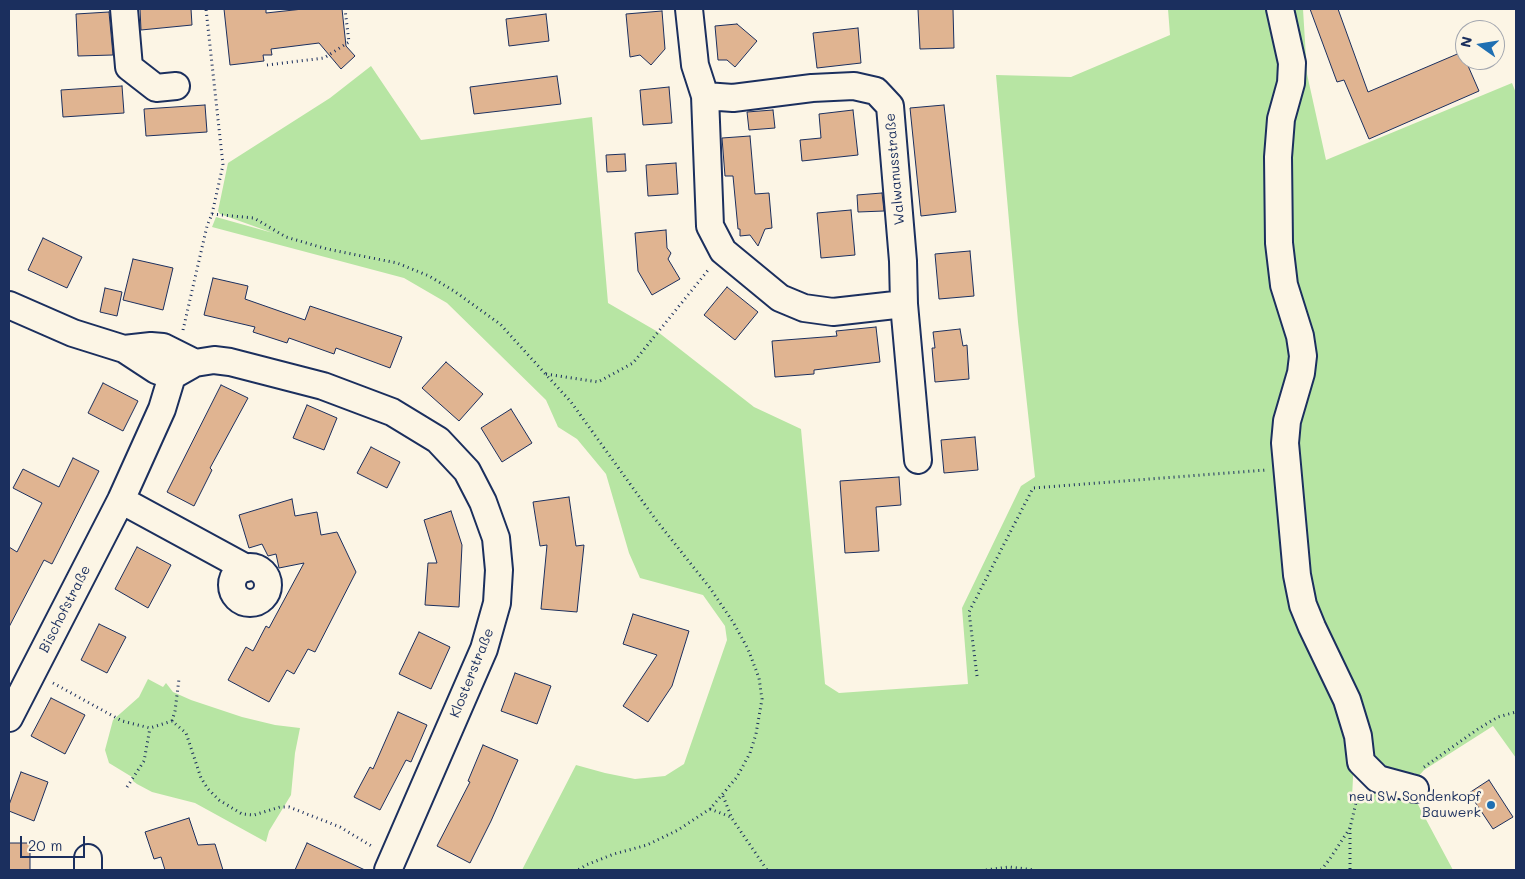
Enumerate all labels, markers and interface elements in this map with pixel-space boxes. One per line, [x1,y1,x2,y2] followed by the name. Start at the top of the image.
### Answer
[1455,20,1505,70] north arrow
[1455,34,1476,49] text: N
[882,112,908,226] street label: Walwanusstraße
[36,562,94,656] street label: Bischofstraße
[446,626,498,720] street label: Klosterstraße
[1349,789,1481,822] place label: neu SW Sondenkopf Bauwerk
[1485,799,1497,811] marker: neu SW Sondenkopf Bauwerk
[22,826,88,858] scale bar
[28,835,62,855] text: 20 m

